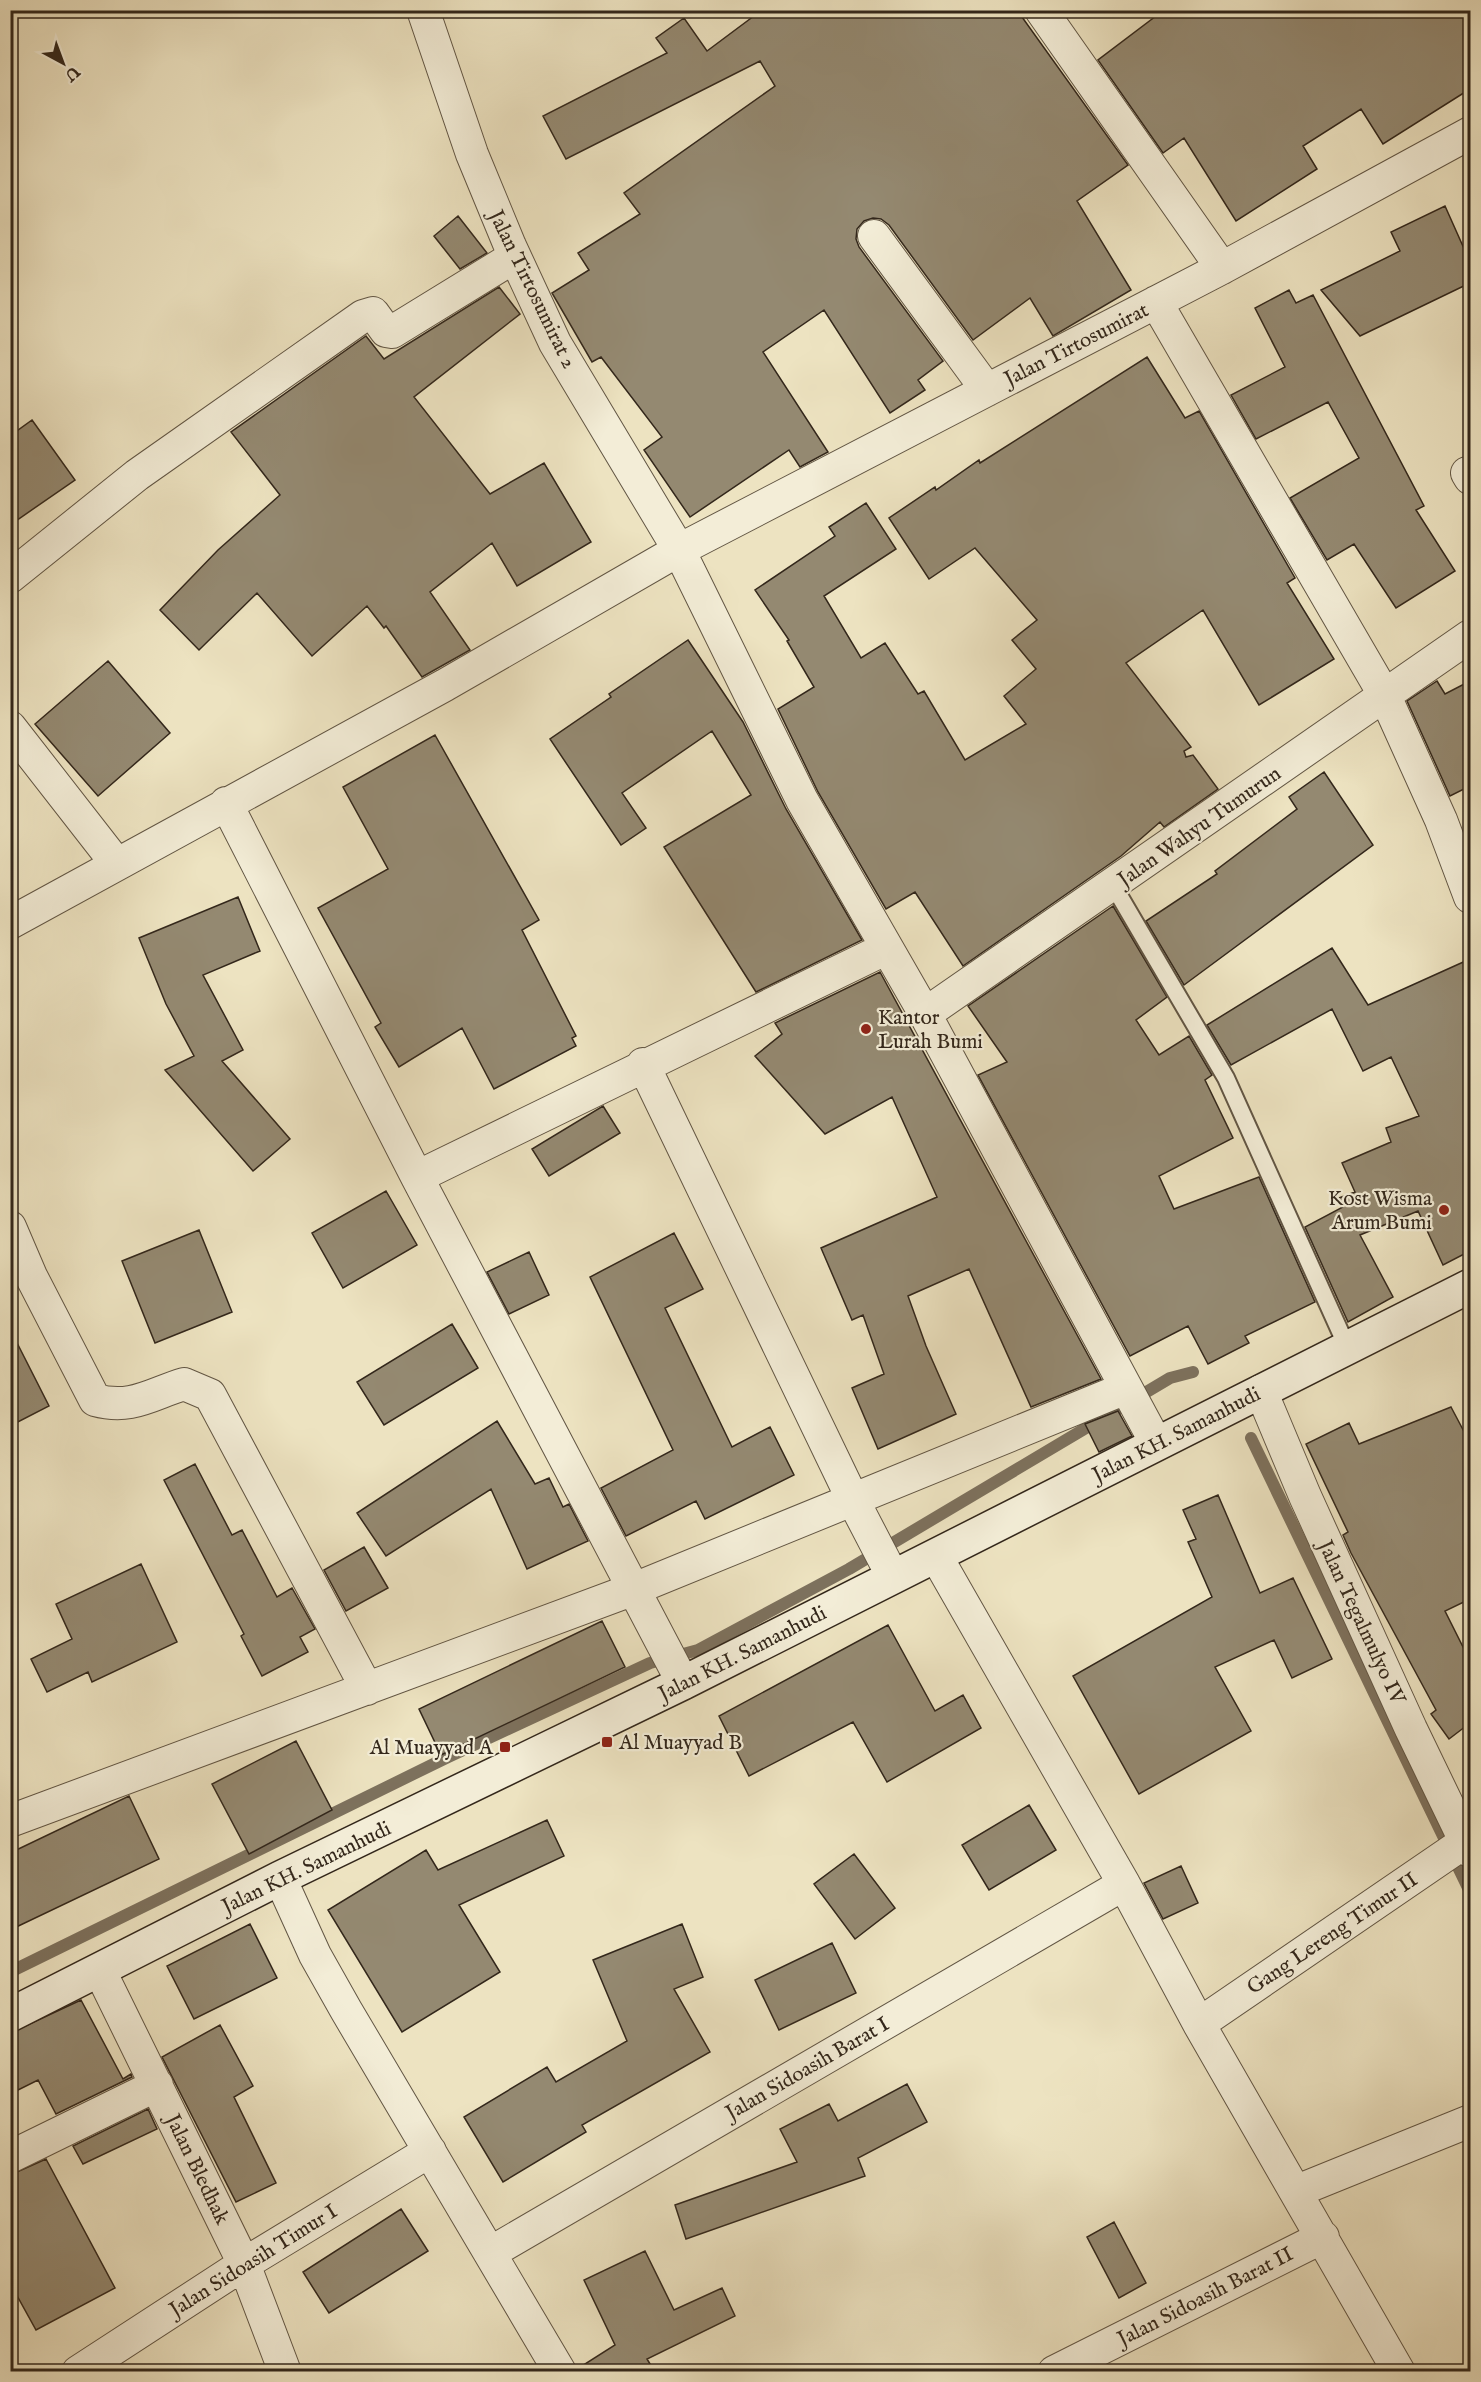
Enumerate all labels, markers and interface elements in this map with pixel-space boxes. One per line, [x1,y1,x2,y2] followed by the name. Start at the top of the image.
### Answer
[33,33,93,93] north arrow
[60,60,84,85] text: U
[481,204,582,374] street label: Jalan Tirtosumirat 2
[998,297,1154,394] street label: Jalan Tirtosumirat
[1111,761,1287,895] street label: Jalan Wahyu Tumurun
[878,1005,983,1056] place label: Kantor Lurah Bumi
[859,1022,873,1036] marker: Kantor Lurah Bumi
[1328,1186,1433,1237] place label: Kost Wisma Arum Bumi
[1437,1203,1451,1217] marker: Kost Wisma Arum Bumi
[1086,1381,1265,1490] street label: Jalan KH. Samanhudi
[1310,1534,1411,1710] street label: Jalan Tegalmulyo IV
[652,1600,831,1709] street label: Jalan KH. Samanhudi
[618,1730,742,1757] place label: Al Muayyad B
[369,1735,494,1762] place label: Al Muayyad A
[600,1735,614,1749] marker: Al Muayyad B
[498,1740,512,1754] marker: Al Muayyad A
[216,1816,396,1922] street label: Jalan KH. Samanhudi
[1242,1867,1423,2001] street label: Gang Lereng Timur II
[719,2011,895,2128] street label: Jalan Sidoasih Barat I
[157,2108,235,2230] street label: Jalan Bledhak
[163,2199,343,2325] street label: Jalan Sidoasih Timur I
[1111,2241,1298,2354] street label: Jalan Sidoasih Barat II

